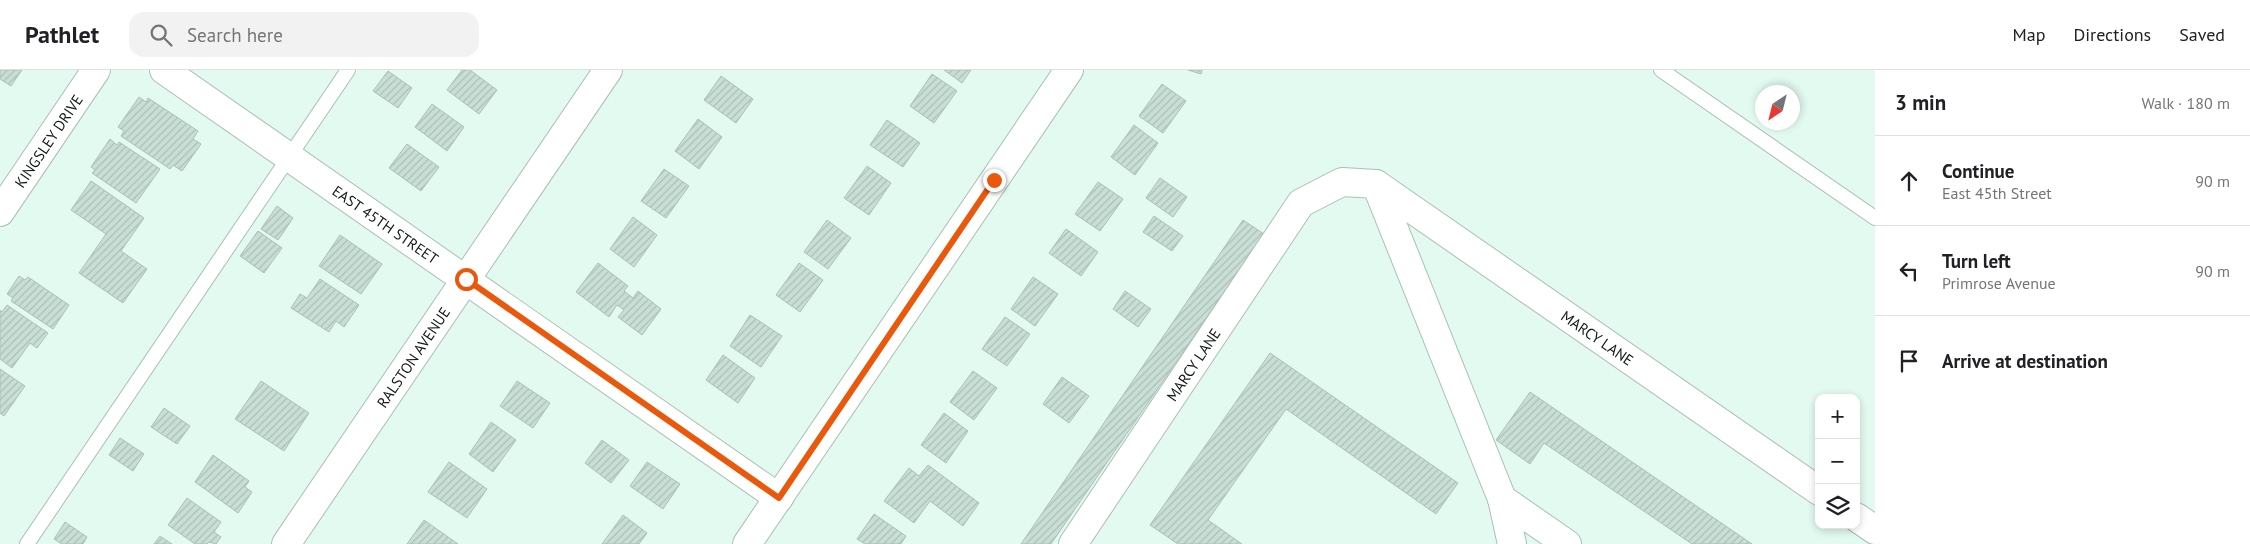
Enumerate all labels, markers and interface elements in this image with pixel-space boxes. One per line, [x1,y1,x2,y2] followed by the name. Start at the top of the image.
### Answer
[129,12,479,57] search box
[25,19,99,50] text: Pathlet
[147,21,175,49] icon: search
[187,23,283,47] text: Search here
[2013,23,2045,46] text: Map
[2073,23,2151,46] text: Directions
[2179,23,2225,46] text: Saved
[1755,85,1800,130] north arrow
[1895,89,1946,116] text: 3 min
[10,91,86,191] street label: KINGSLEY DRIVE
[2141,93,2230,113] text: Walk · 180 m
[1942,159,2014,183] text: Continue
[1895,167,1923,195] icon: ahead
[983,169,1006,192] route end
[2195,171,2230,191] text: 90 m
[329,181,443,268] street label: EAST 45TH STREET
[1942,183,2052,203] text: East 45th Street
[1942,249,2011,273] text: Turn left
[1895,257,1923,285] icon: left
[2195,261,2230,281] text: 90 m
[455,268,478,291] route start
[1942,273,2056,293] text: Primrose Avenue
[372,303,454,411] street label: RALSTON AVENUE
[1558,306,1637,369] street label: MARCY LANE
[1162,324,1224,405] street label: MARCY LANE
[1895,347,1923,375] icon: arrive
[1942,349,2108,373] text: Arrive at destination
[1815,394,1860,529] map controls
[1815,394,1860,439] button: +
[1815,439,1860,484] button: −
[1815,484,1860,529] button: layers

